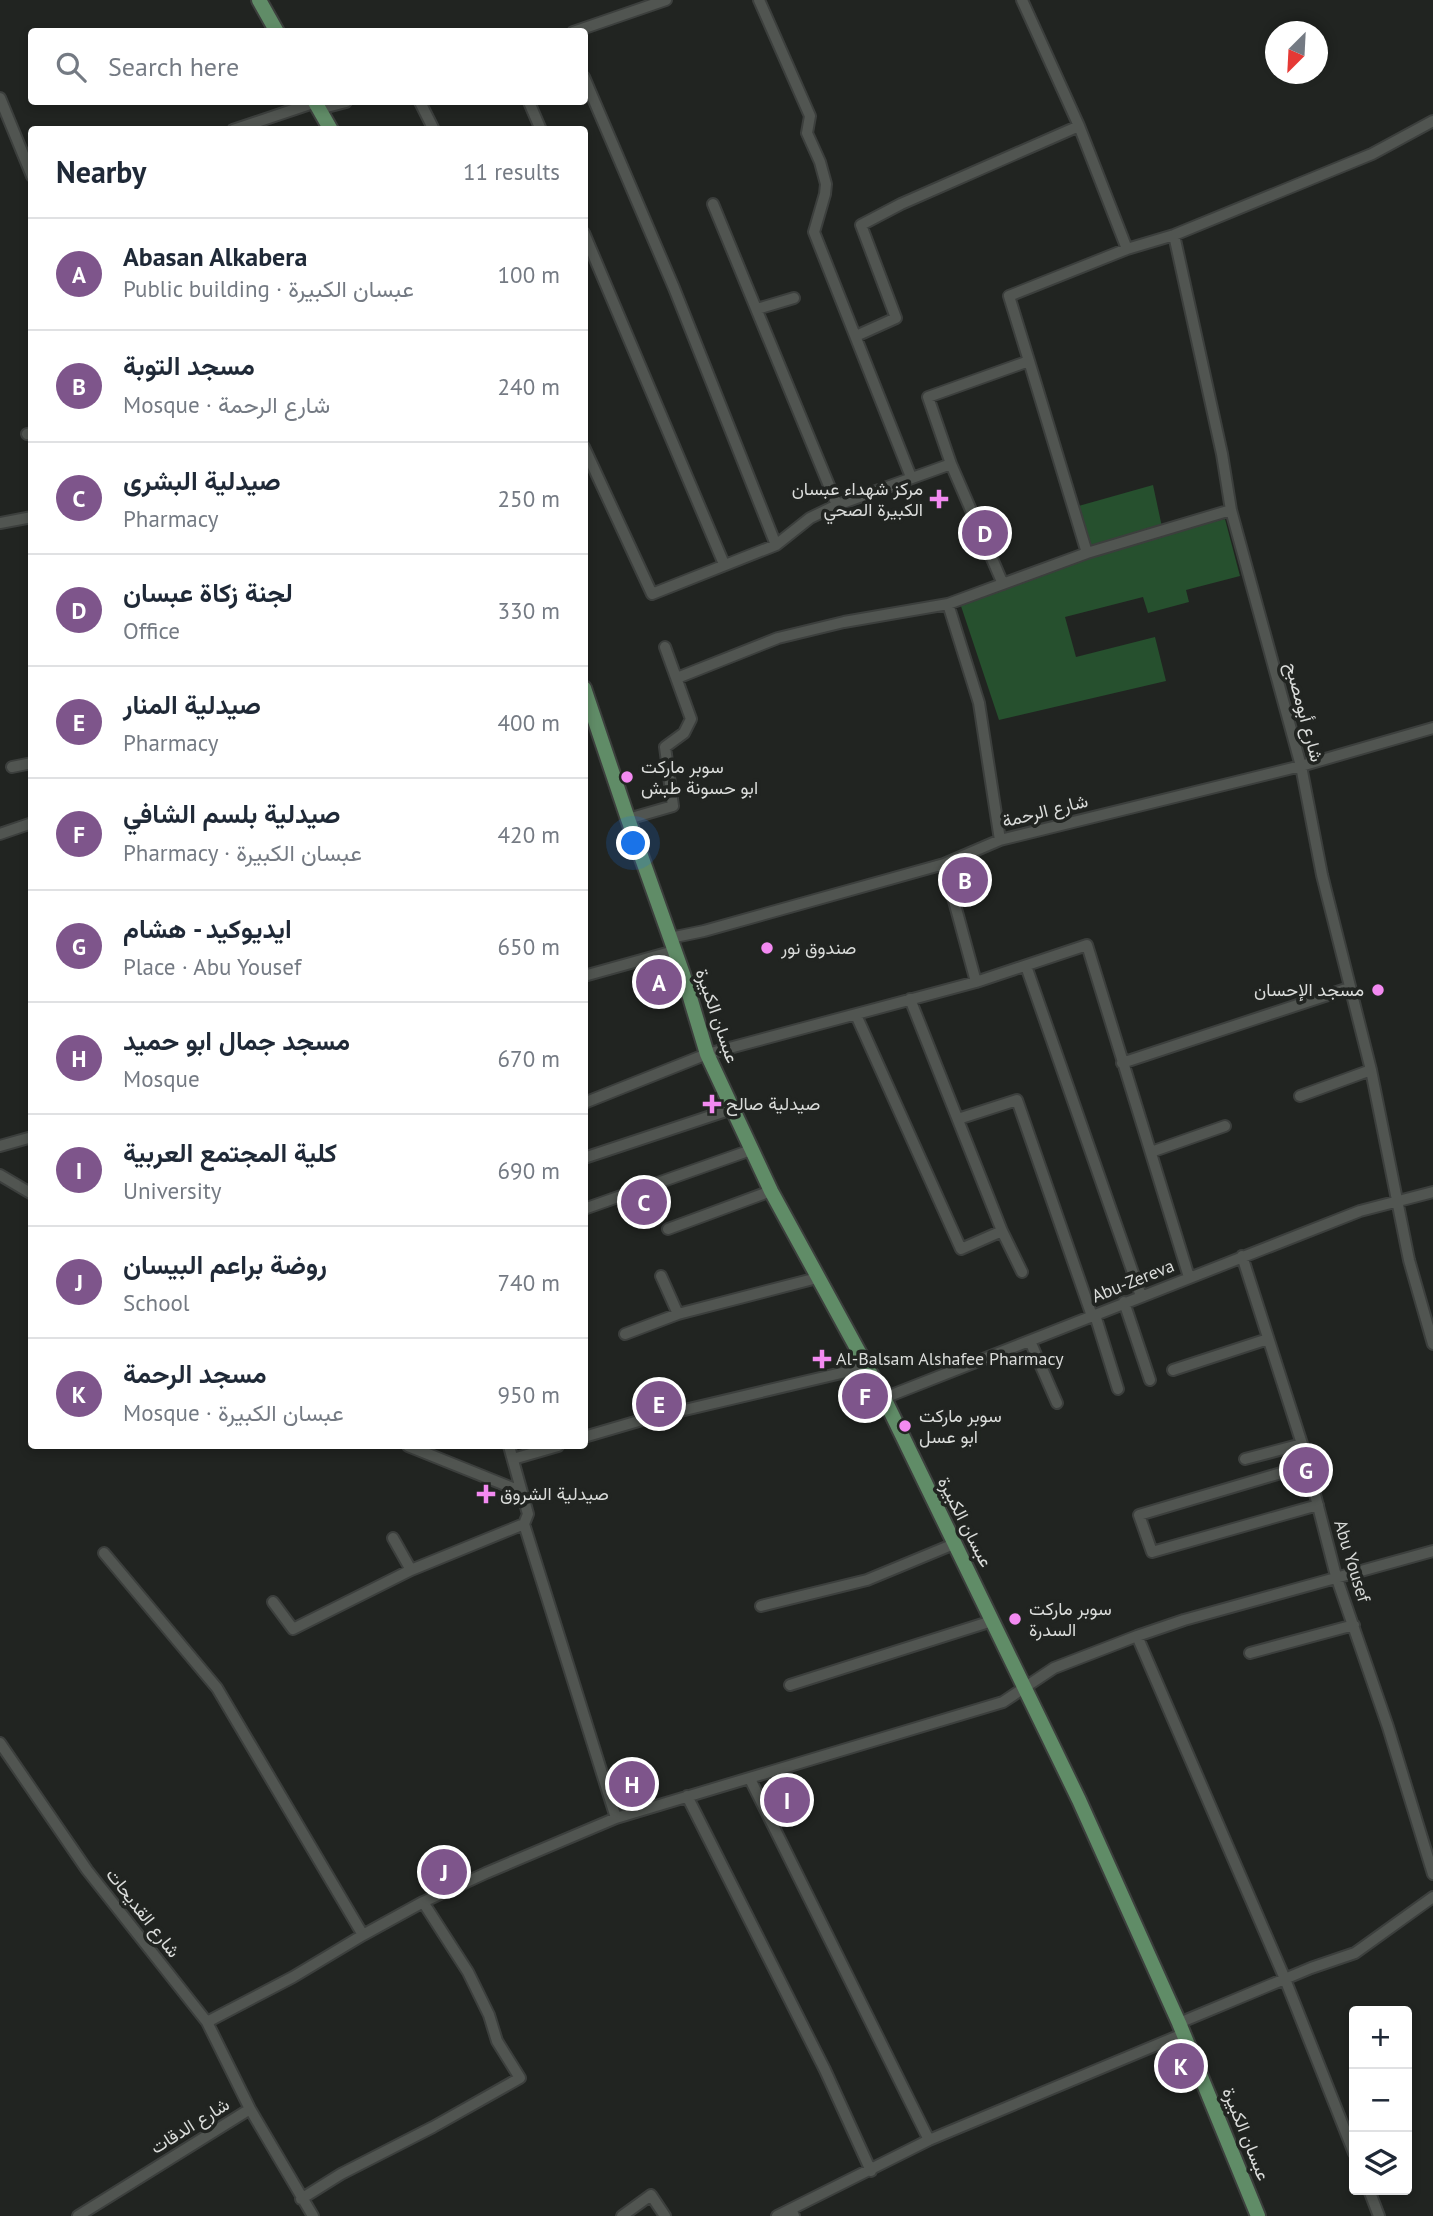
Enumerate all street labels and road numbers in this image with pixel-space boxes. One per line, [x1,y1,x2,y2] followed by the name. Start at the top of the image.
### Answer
[1279,660,1329,764] street label: شارع أبومصبح
[1000,789,1090,833] street label: شارع الرحمة
[691,966,744,1066] street label: عبسان الكبيرة
[1088,1254,1177,1307] street label: Abu-Zereva
[933,1473,998,1571] street label: عبسان الكبيرة
[1329,1517,1376,1606] street label: Abu Yousef
[101,1863,185,1963] street label: شارع القديحات
[1217,2084,1276,2184] street label: عبسان الكبيرة
[146,2092,234,2160] street label: شارع الدقات

